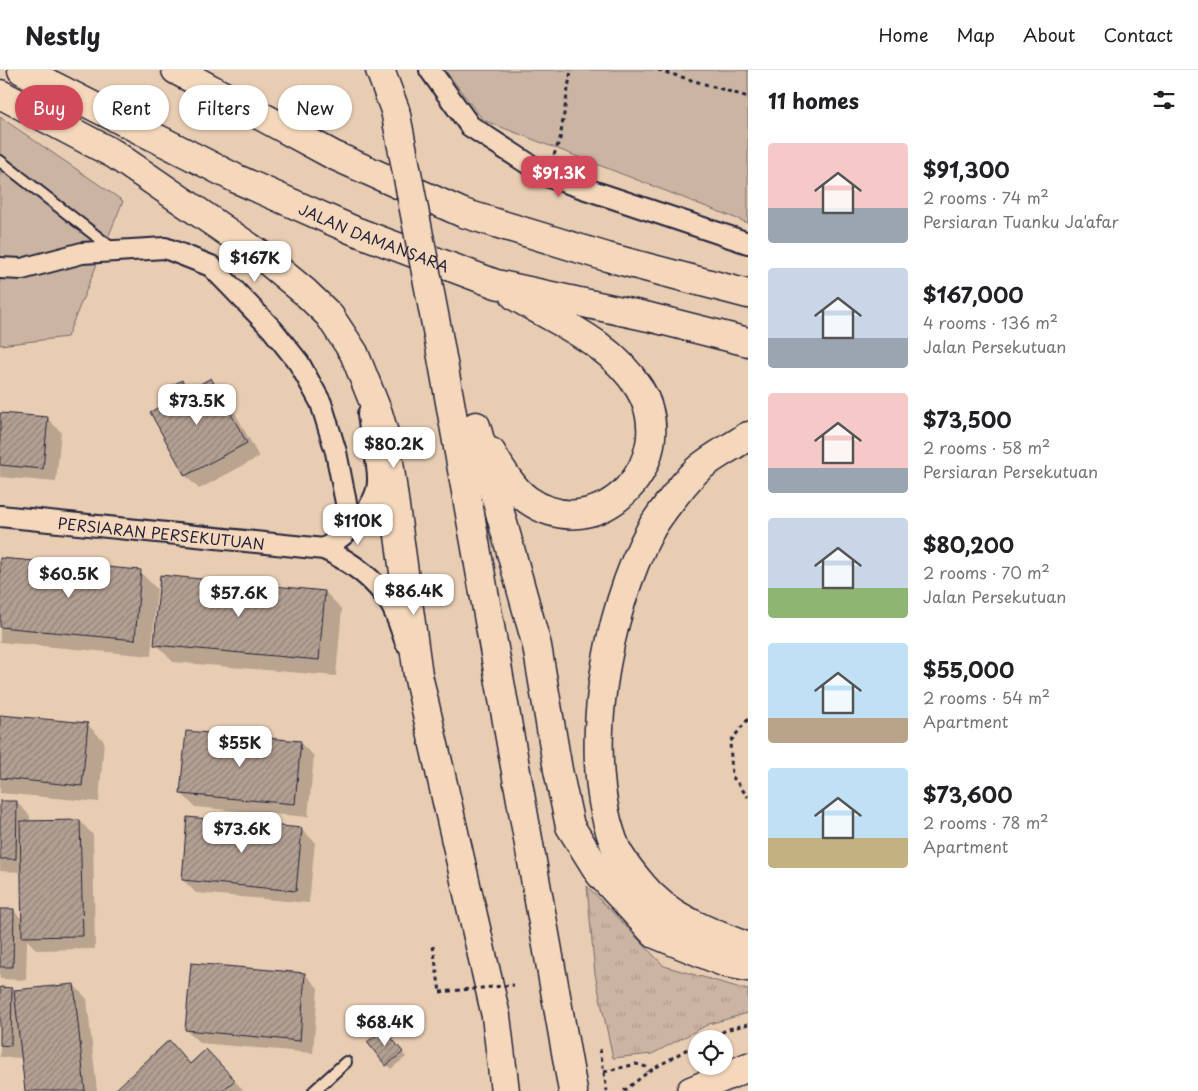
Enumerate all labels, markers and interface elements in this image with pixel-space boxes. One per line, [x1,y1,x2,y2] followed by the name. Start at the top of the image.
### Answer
[25,17,101,53] text: Nestly
[878,21,928,48] text: Home
[956,21,995,48] text: Map
[1023,21,1075,48] text: About
[1103,21,1173,48] text: Contact
[768,84,859,116] text: 11 homes
[15,85,83,130] chip: Buy
[93,85,169,130] chip: Rent
[179,85,268,130] chip: Filters
[278,85,352,130] chip: New
[1150,86,1178,114] icon: filters
[923,153,1010,185] text: $91,300
[518,156,600,198] pin: $91.3K
[532,160,586,184] text: $91.3K
[808,163,868,223] icon: home
[923,185,1049,209] text: 2 rooms · 74 m²
[295,196,453,277] street label: JALAN DAMANSARA
[923,209,1119,233] text: Persiaran Tuanku Ja'afar
[220,240,290,283] pin: $167K
[230,245,280,269] text: $167K
[923,278,1024,310] text: $167,000
[808,288,868,348] icon: home
[923,310,1058,334] text: 4 rooms · 136 m²
[923,334,1066,358] text: Jalan Persekutuan
[156,384,238,426] pin: $73.5K
[169,388,225,412] text: $73.5K
[923,403,1012,435] text: $73,500
[808,413,868,473] icon: home
[353,426,435,469] pin: $80.2K
[364,431,424,455] text: $80.2K
[923,435,1050,459] text: 2 rooms · 58 m²
[923,459,1098,483] text: Persiaran Persekutuan
[323,504,393,546] pin: $110K
[334,508,382,532] text: $110K
[57,510,266,554] street label: PERSIARAN PERSEKUTUAN
[923,528,1014,560] text: $80,200
[808,538,868,598] icon: home
[28,556,110,599] pin: $60.5K
[923,560,1050,584] text: 2 rooms · 70 m²
[39,561,99,585] text: $60.5K
[373,574,455,616] pin: $86.4K
[198,576,280,618] pin: $57.6K
[385,578,443,602] text: $86.4K
[210,580,268,604] text: $57.6K
[923,584,1066,608] text: Jalan Persekutuan
[923,653,1014,685] text: $55,000
[808,663,868,723] icon: home
[923,685,1050,709] text: 2 rooms · 54 m²
[923,709,1008,733] text: Apartment
[210,726,270,768] pin: $55K
[219,730,261,754] text: $55K
[923,778,1013,810] text: $73,600
[808,788,868,848] icon: home
[923,810,1049,834] text: 2 rooms · 78 m²
[201,812,283,854] pin: $73.6K
[213,816,271,840] text: $73.6K
[923,834,1008,858] text: Apartment
[344,1004,426,1047] pin: $68.4K
[356,1009,414,1033] text: $68.4K
[688,1030,733,1075] map controls
[688,1030,733,1075] button: locate

